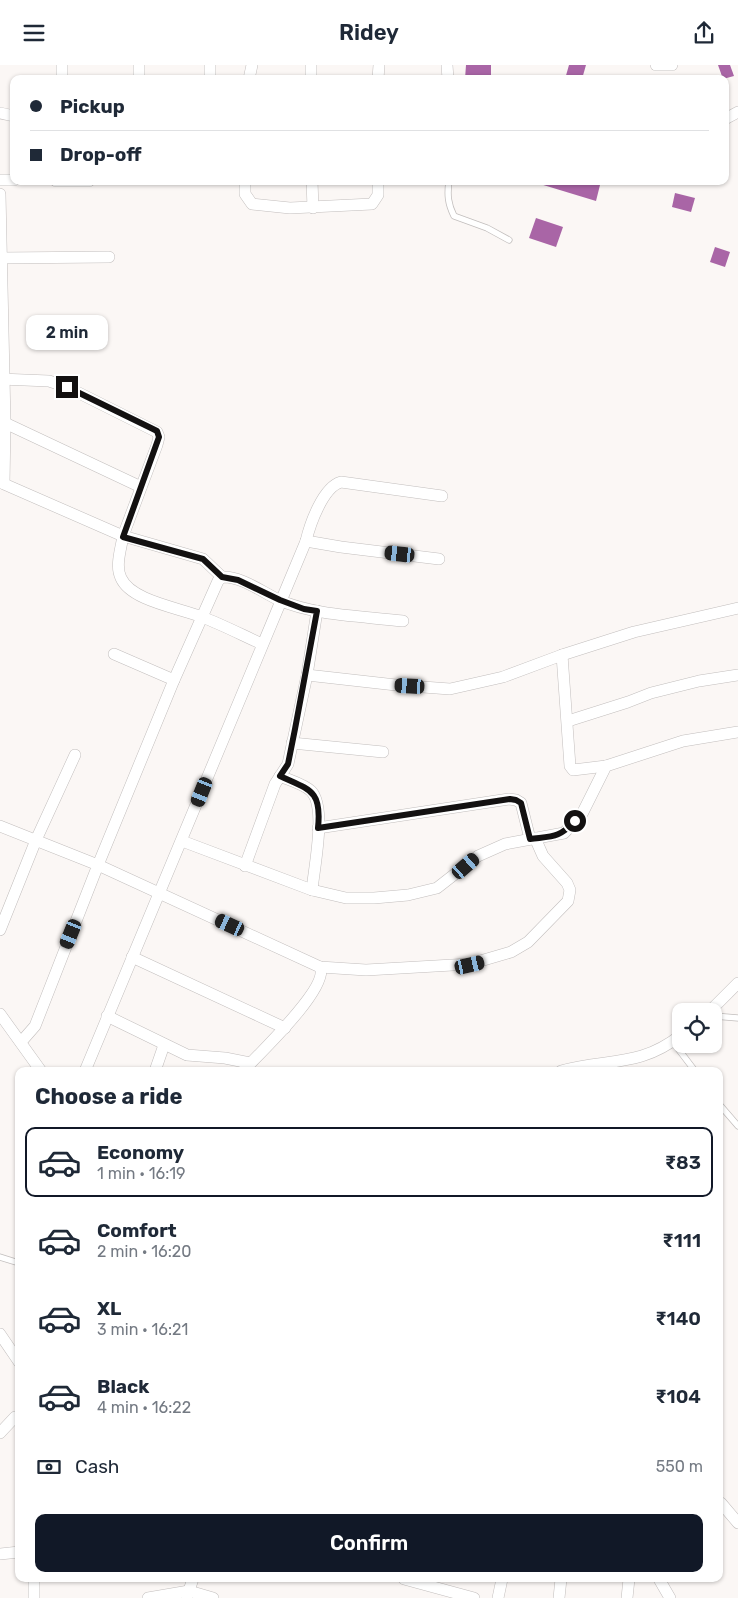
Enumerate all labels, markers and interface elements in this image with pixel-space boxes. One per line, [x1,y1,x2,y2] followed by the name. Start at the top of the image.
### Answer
[20,19,48,47] icon: menu
[339,19,399,46] text: Ridey
[690,19,718,47] icon: share
[60,95,125,118] text: Pickup
[60,143,142,166] text: Drop-off
[26,315,108,349] callout: 2 min
[46,323,88,342] text: 2 min
[56,376,78,398] route end
[384,545,415,563] car
[394,678,425,694] car
[189,775,214,809] car
[564,810,586,832] route start
[449,850,482,882] car
[213,912,246,938] car
[58,917,83,951] car
[453,954,486,976] car
[672,1003,722,1053] map controls
[672,1003,722,1053] button: locate
[35,1083,182,1110] text: Choose a ride
[37,1140,82,1185] icon: car
[97,1141,184,1164] text: Economy
[665,1151,701,1174] text: ₹83
[97,1164,186,1183] text: 1 min · 16:19
[37,1218,82,1263] icon: car
[97,1219,177,1242] text: Comfort
[662,1229,701,1252] text: ₹111
[97,1242,191,1261] text: 2 min · 16:20
[37,1296,82,1341] icon: car
[97,1297,121,1320] text: XL
[655,1307,701,1330] text: ₹140
[97,1320,188,1339] text: 3 min · 16:21
[37,1374,82,1419] icon: car
[97,1375,149,1398] text: Black
[655,1385,701,1408] text: ₹104
[97,1398,191,1417] text: 4 min · 16:22
[35,1453,63,1481] icon: cash
[75,1455,119,1478] text: Cash
[656,1457,703,1476] text: 550 m
[35,1514,703,1572] button: Confirm

